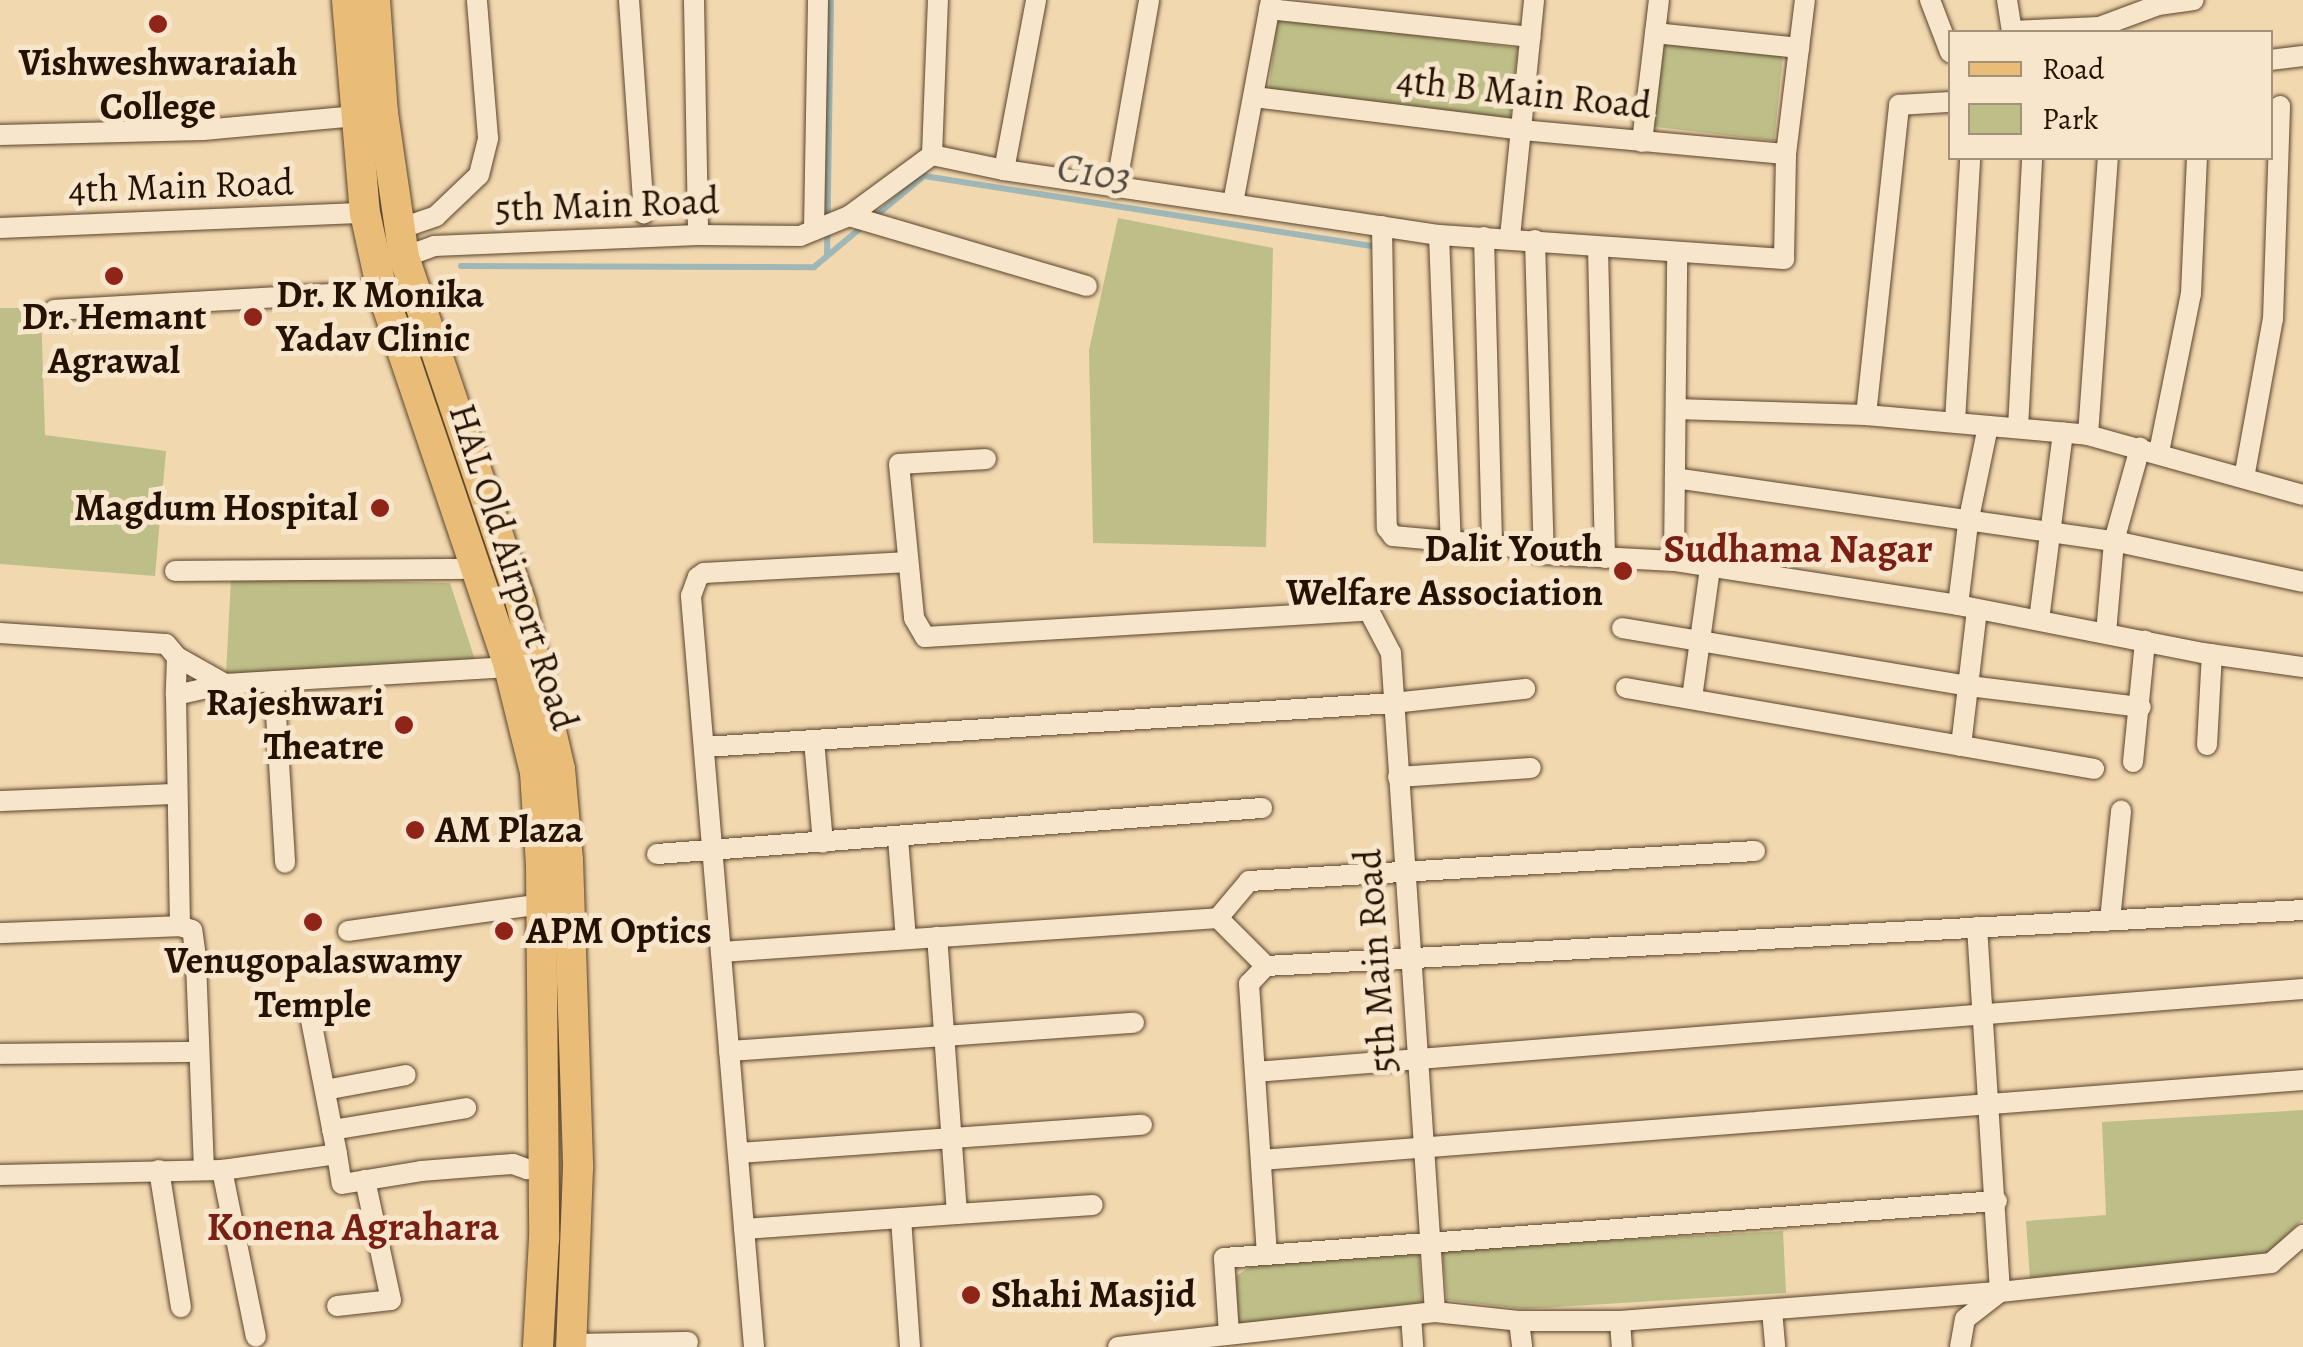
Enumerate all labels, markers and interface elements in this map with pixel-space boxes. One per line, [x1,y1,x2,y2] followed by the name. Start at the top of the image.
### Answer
[147,13,169,35] marker: Vishweshwaraiah College
[1948,30,2273,160] legend
[19,40,297,130] place label: Vishweshwaraiah College
[2042,49,2104,89] text: Road
[1395,57,1653,129] street label: 4th B Main Road
[2042,99,2098,139] text: Park
[1054,144,1134,202] water label: C103
[68,159,294,213] street label: 4th Main Road
[494,178,720,232] street label: 5th Main Road
[101,263,127,289] marker: Dr. Hemant Agrawal
[276,272,485,362] place label: Dr. K Monika Yadav Clinic
[21,294,207,383] place label: Dr. Hemant Agrawal
[240,304,266,330] marker: Dr. K Monika Yadav Clinic
[439,398,587,736] street label: HAL Old Airport Road
[74,485,358,531] place label: Magdum Hospital
[367,495,393,521] marker: Magdum Hospital
[1663,525,1933,573] district label: Sudhama Nagar
[1286,526,1603,616] place label: Dalit Youth Welfare Association
[1612,560,1634,582] marker: Dalit Youth Welfare Association
[206,680,384,769] place label: Rajeshwari Theatre
[393,714,415,736] marker: Rajeshwari Theatre
[435,807,583,853] place label: AM Plaza
[404,819,426,841] marker: AM Plaza
[1345,847,1407,1075] street label: 5th Main Road
[526,908,712,954] place label: APM Optics
[302,911,324,933] marker: Venugopalaswamy Temple
[491,918,517,944] marker: APM Optics
[165,938,461,1028] place label: Venugopalaswamy Temple
[207,1203,499,1251] district label: Konena Agrahara
[991,1272,1196,1318] place label: Shahi Masjid
[960,1284,982,1306] marker: Shahi Masjid

